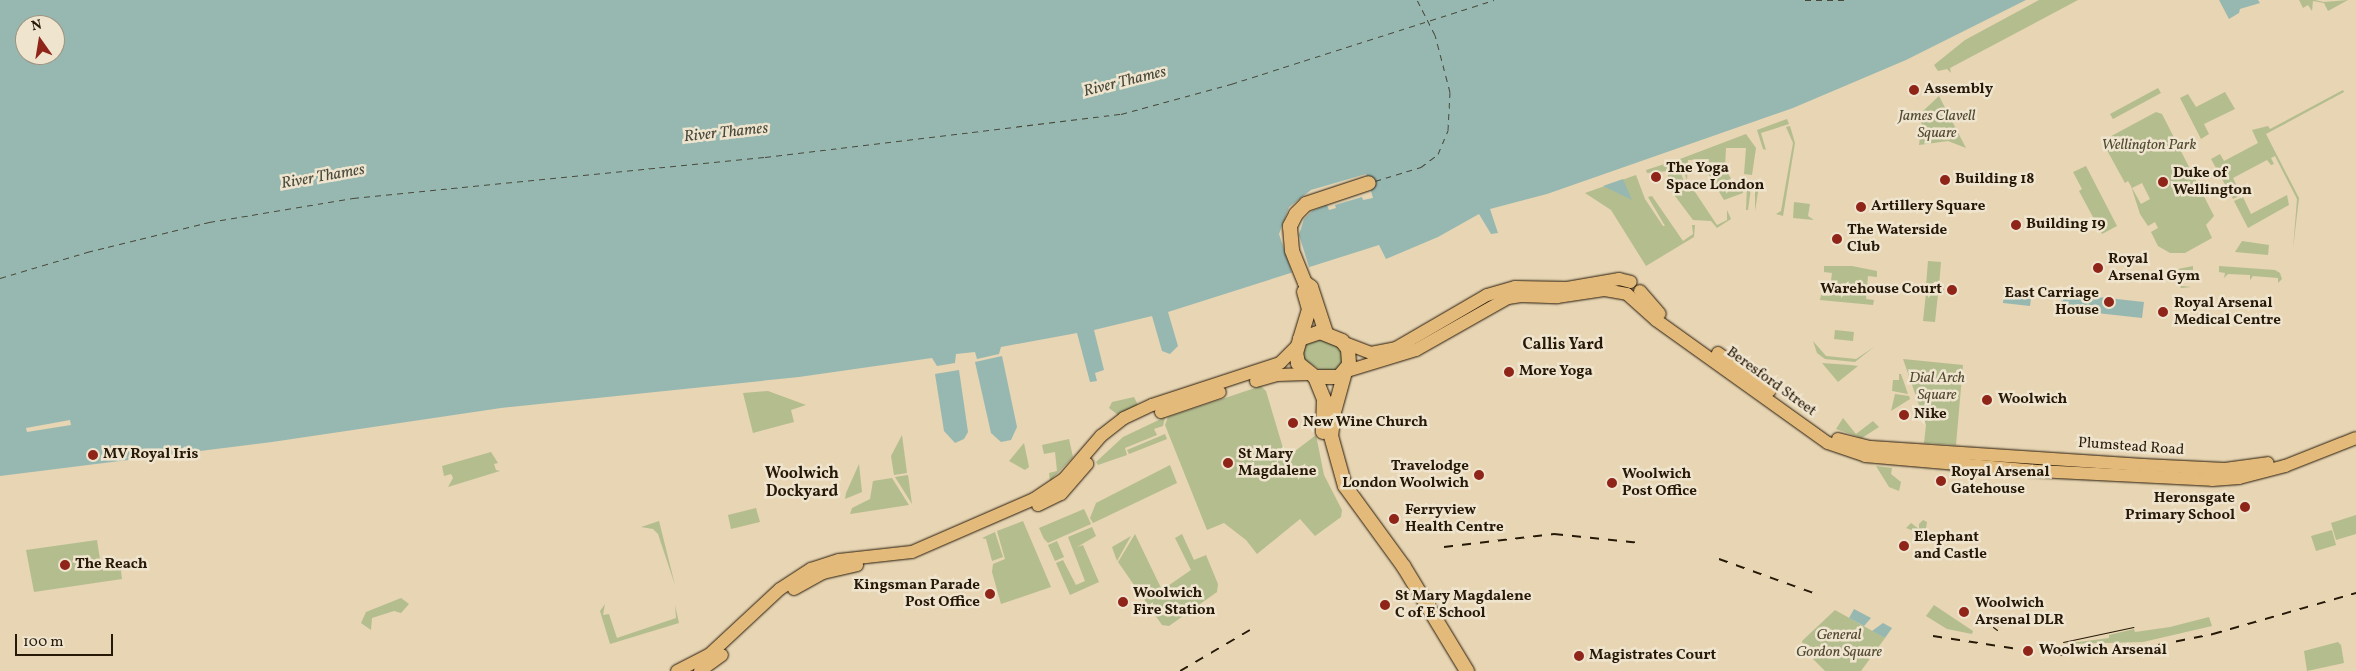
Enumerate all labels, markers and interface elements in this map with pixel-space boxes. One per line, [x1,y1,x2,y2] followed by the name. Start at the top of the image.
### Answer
[15,15,65,65] north arrow
[30,15,44,36] text: N
[1082,62,1168,102] water label: River Thames
[1924,81,1993,99] place label: Assembly
[1908,84,1920,96] marker: Assembly
[1898,107,1976,142] park label: James Clavell Square
[683,119,769,147] water label: River Thames
[2102,137,2196,155] park label: Wellington Park
[1666,159,1764,194] place label: The Yoga Space London
[280,160,366,194] water label: River Thames
[2173,164,2252,199] place label: Duke of Wellington
[1650,171,1662,183] marker: The Yoga Space London
[1955,171,2034,189] place label: Building 18
[1939,174,1951,186] marker: Building 18
[2157,176,2169,188] marker: Duke of Wellington
[1871,198,1986,216] place label: Artillery Square
[1855,201,1867,213] marker: Artillery Square
[2026,216,2105,234] place label: Building 19
[2010,219,2022,231] marker: Building 19
[1847,221,1947,256] place label: The Waterside Club
[1831,233,1843,245] marker: The Waterside Club
[2108,250,2200,285] place label: Royal Arsenal Gym
[2092,262,2104,274] marker: Royal Arsenal Gym
[1820,281,1942,299] place label: Warehouse Court
[1946,284,1958,296] marker: Warehouse Court
[2005,284,2099,319] place label: East Carriage House
[2174,294,2281,329] place label: Royal Arsenal Medical Centre
[2103,296,2115,308] marker: East Carriage House
[2156,305,2170,319] marker: Royal Arsenal Medical Centre
[1522,335,1604,355] district label: Callis Yard
[1723,343,1819,421] street label: Beresford Street
[1519,363,1593,381] place label: More Yoga
[1503,366,1515,378] marker: More Yoga
[1909,369,1965,404] park label: Dial Arch Square
[1998,391,2067,409] place label: Woolwich
[1980,393,1994,407] marker: Woolwich
[1914,406,1947,424] place label: Nike
[1898,409,1910,421] marker: Nike
[1303,414,1428,432] place label: New Wine Church
[1287,417,1299,429] marker: New Wine Church
[2077,434,2185,460] street label: Plumstead Road
[1238,445,1316,480] place label: St Mary Magdalene
[103,446,199,464] place label: MV Royal Iris
[87,449,99,461] marker: MV Royal Iris
[1222,457,1234,469] marker: St Mary Magdalene
[1342,457,1469,492] place label: Travelodge London Woolwich
[1951,463,2050,498] place label: Royal Arsenal Gatehouse
[765,464,839,502] district label: Woolwich Dockyard
[1622,465,1697,500] place label: Woolwich Post Office
[1473,469,1485,481] marker: Travelodge London Woolwich
[1935,475,1947,487] marker: Royal Arsenal Gatehouse
[1606,477,1618,489] marker: Woolwich Post Office
[2125,489,2235,524] place label: Heronsgate Primary School
[1405,501,1504,536] place label: Ferryview Health Centre
[2239,501,2251,513] marker: Heronsgate Primary School
[1387,512,1401,526] marker: Ferryview Health Centre
[1914,528,1987,563] place label: Elephant and Castle
[1898,540,1910,552] marker: Elephant and Castle
[75,556,147,574] place label: The Reach
[59,559,71,571] marker: The Reach
[853,576,980,611] place label: Kingsman Parade Post Office
[1133,584,1216,619] place label: Woolwich Fire Station
[1395,587,1532,622] place label: St Mary Magdalene C of E School
[984,588,996,600] marker: Kingsman Parade Post Office
[1975,594,2064,629] place label: Woolwich Arsenal DLR
[1117,596,1129,608] marker: Woolwich Fire Station
[1379,599,1391,611] marker: St Mary Magdalene C of E School
[1957,605,1971,619] marker: Woolwich Arsenal DLR
[18,624,115,656] scale bar
[1796,626,1882,661] park label: General Gordon Square
[23,632,63,653] text: 100 m
[2039,642,2167,660] place label: Woolwich Arsenal
[2021,644,2035,658] marker: Woolwich Arsenal
[1589,647,1716,665] place label: Magistrates Court
[1573,650,1585,662] marker: Magistrates Court

